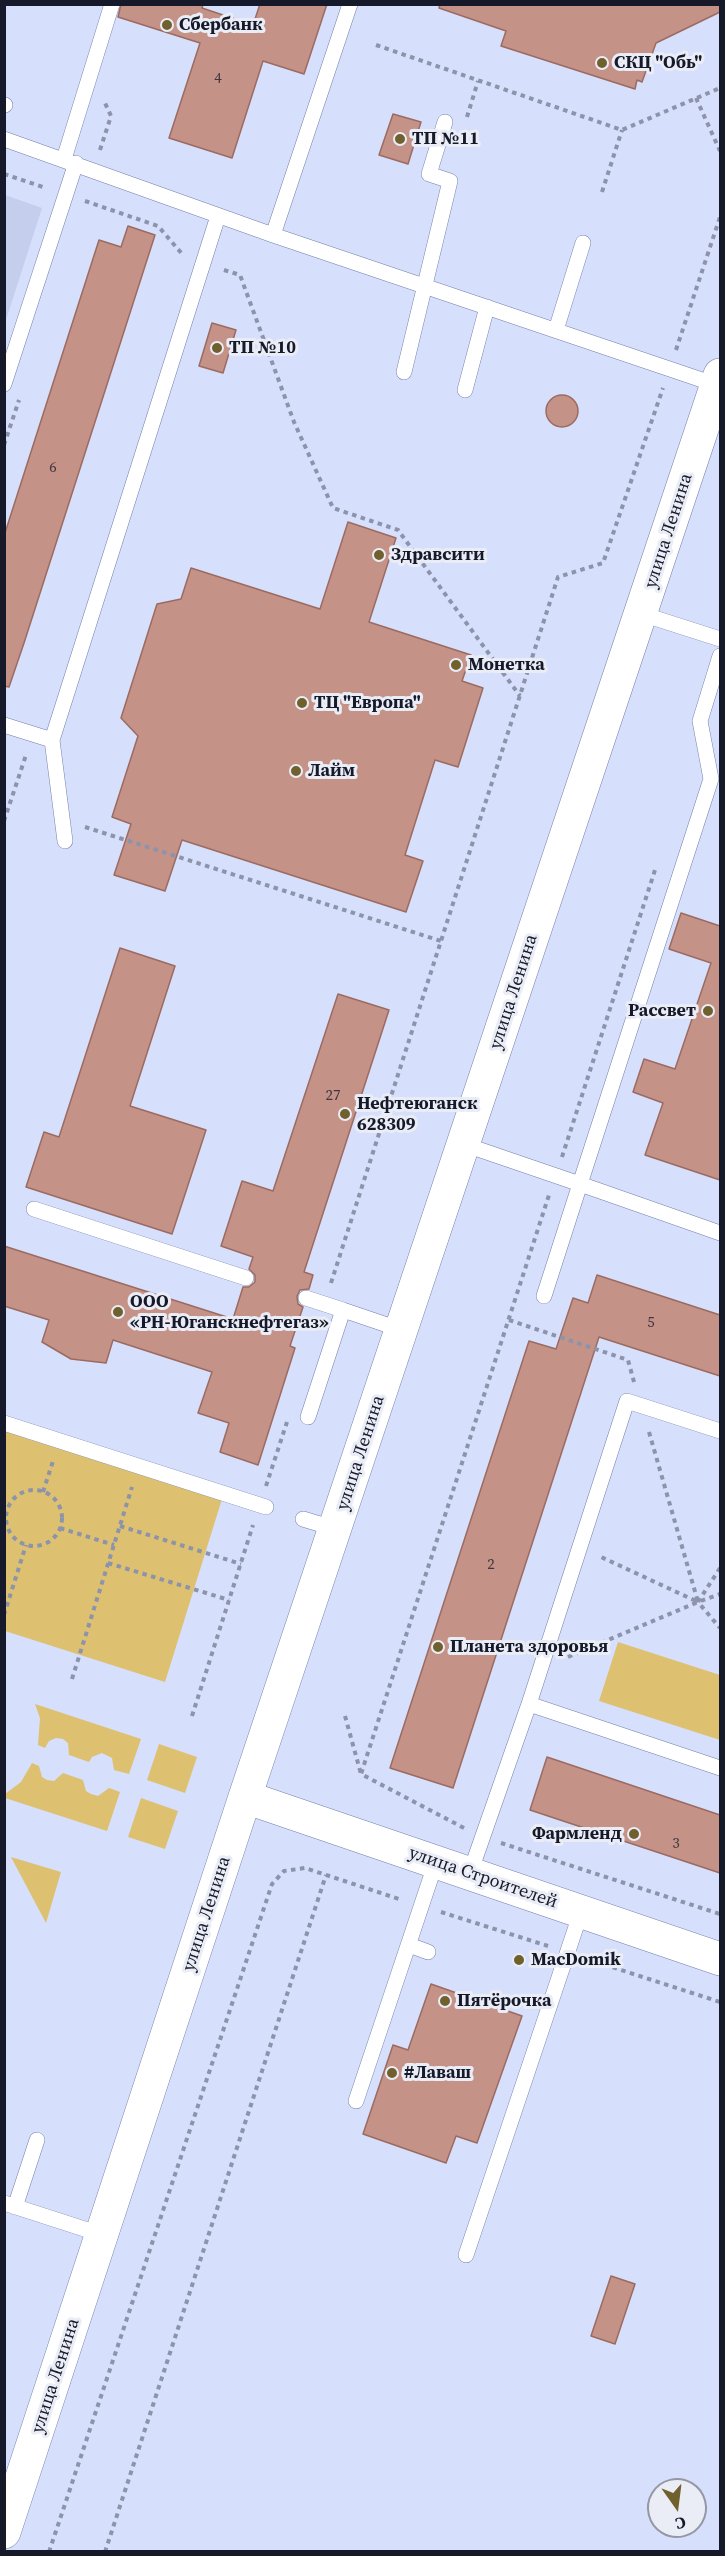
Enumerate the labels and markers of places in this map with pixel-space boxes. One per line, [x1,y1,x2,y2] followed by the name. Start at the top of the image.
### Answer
[179,14,263,36] place label: Сбербанк
[160,18,174,32] marker: Сбербанк
[614,52,702,74] place label: СКЦ "Обь"
[595,56,609,70] marker: СКЦ "Обь"
[412,128,479,150] place label: ТП №11
[393,132,407,146] marker: ТП №11
[229,337,296,359] place label: ТП №10
[210,341,224,355] marker: ТП №10
[391,544,485,566] place label: Здравсити
[372,548,386,562] marker: Здравсити
[468,654,545,676] place label: Монетка
[449,658,463,672] marker: Монетка
[314,692,421,714] place label: ТЦ "Европа"
[295,696,309,710] marker: ТЦ "Европа"
[308,760,355,782] place label: Лайм
[289,764,303,778] marker: Лайм
[628,1000,696,1022] place label: Рассвет
[701,1004,715,1018] marker: Рассвет
[357,1093,477,1136] place label: Нефтеюганск 628309
[338,1107,352,1121] marker: Нефтеюганск 628309
[130,1291,329,1334] place label: ООО «РН-Юганскнефтегаз»
[111,1305,125,1319] marker: ООО «РН-Юганскнефтегаз»
[450,1636,608,1658] place label: Планета здоровья
[431,1640,445,1654] marker: Планета здоровья
[532,1823,622,1845] place label: Фармленд
[627,1827,641,1841] marker: Фармленд
[531,1949,621,1971] place label: MacDomik
[512,1953,526,1967] marker: MacDomik
[457,1990,552,2012] place label: Пятёрочка
[438,1994,452,2008] marker: Пятёрочка
[404,2062,471,2084] place label: #Лаваш
[385,2066,399,2080] marker: #Лаваш

